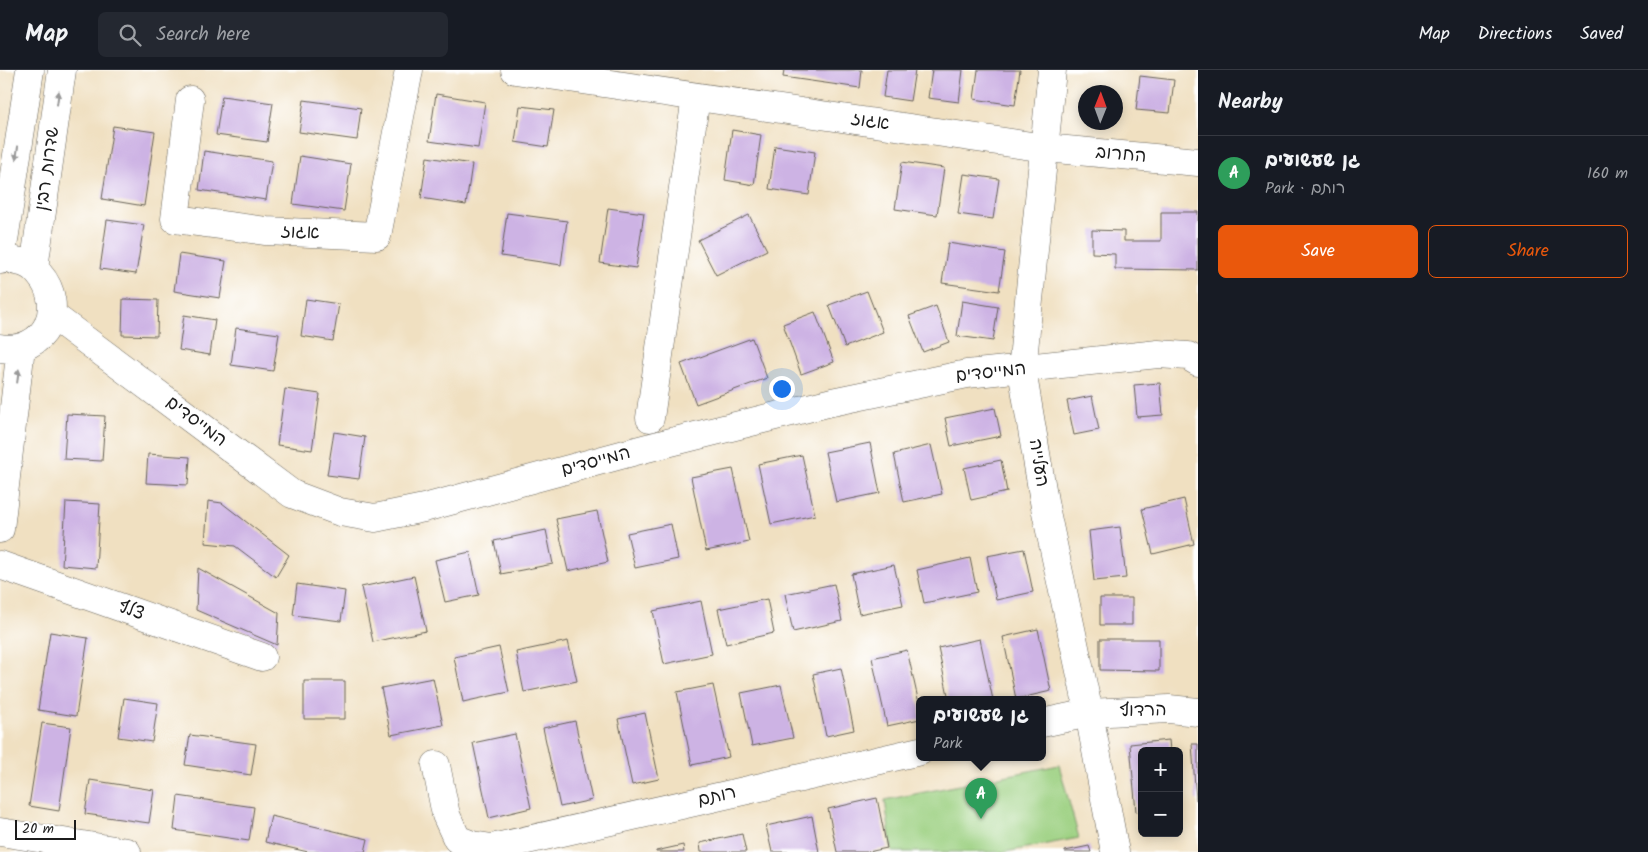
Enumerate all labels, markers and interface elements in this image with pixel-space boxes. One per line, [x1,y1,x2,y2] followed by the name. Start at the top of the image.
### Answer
[98,12,448,57] search box
[25,15,68,54] text: Map
[156,20,250,50] text: Search here
[1418,20,1450,49] text: Map
[1478,20,1552,49] text: Directions
[1580,20,1623,49] text: Saved
[116,21,144,49] icon: search
[1078,85,1123,130] north arrow
[1218,86,1283,119] text: Nearby
[55,90,63,106] one-way arrow
[849,105,891,139] street label: אגוז
[28,125,68,213] street label: שדרות רבין
[1094,138,1148,172] street label: החרוב
[13,145,21,161] one-way arrow
[1265,146,1360,176] text: גן שעשועים
[1229,161,1239,186] text: A
[1587,161,1628,186] text: 160 m
[1265,176,1345,201] text: Park · רותם
[280,218,320,248] street label: אגוז
[1218,225,1418,278] button: Save
[1428,225,1628,278] button: Share
[954,355,1028,391] street label: המייסדים
[14,368,22,384] one-way arrow
[769,376,795,402] your location
[159,389,233,455] street label: המייסדים
[1020,437,1056,489] street label: העלייה
[558,439,634,485] street label: המייסדים
[114,593,148,629] street label: צלף
[916,696,1046,761] popup
[1119,696,1167,726] street label: הרדוף
[933,701,1029,731] text: גן שעשועים
[933,731,962,756] text: Park
[1138,747,1183,837] map controls
[1138,747,1183,792] button: +
[695,778,739,816] street label: רותם
[965,778,997,819] pin: A
[1138,792,1183,837] button: −
[15,817,76,840] scale bar
[22,818,54,840] text: 20 m

